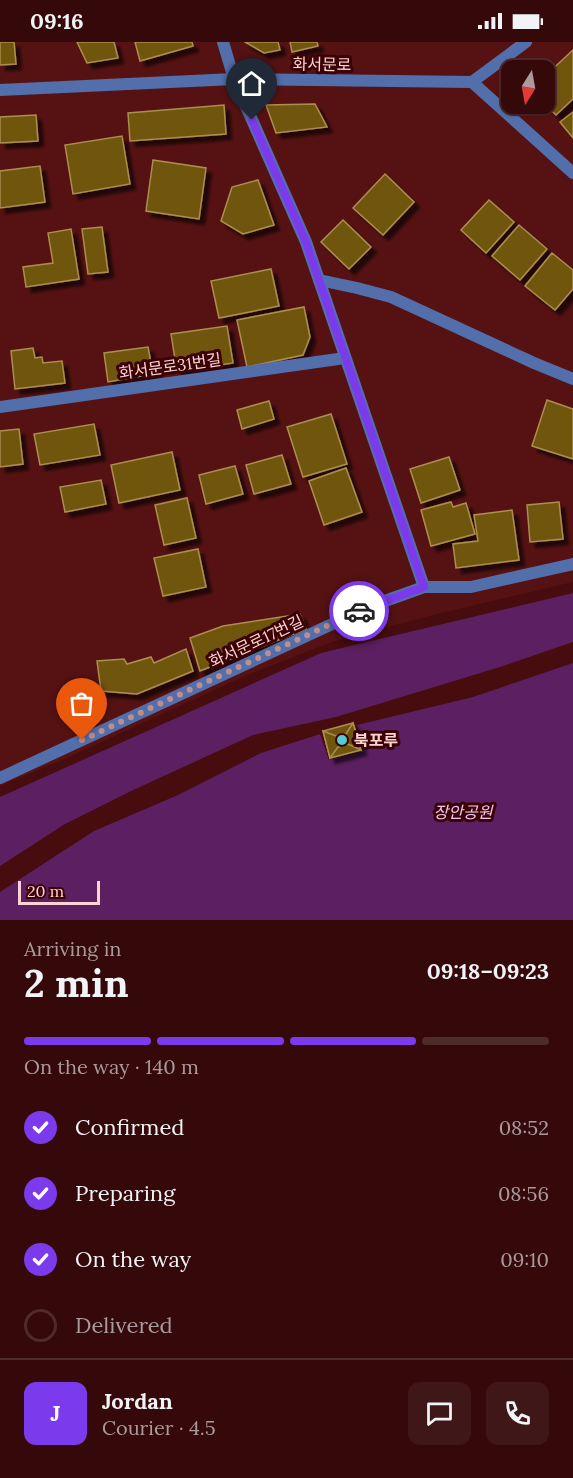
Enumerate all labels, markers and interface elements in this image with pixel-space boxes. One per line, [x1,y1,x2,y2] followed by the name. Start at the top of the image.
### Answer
[30,7,84,35] text: 09:16
[292,53,352,75] street label: 화서문로
[226,58,277,120] pin
[501,60,555,114] north arrow
[501,60,555,114] map controls
[235,67,268,100] icon: home
[118,349,222,383] street label: 화서문로31번길
[329,581,389,641] courier
[343,595,376,628] icon: car
[206,610,306,672] street label: 화서문로17번길
[56,678,107,740] pin
[65,687,98,720] icon: bag
[354,730,398,750] place label: 북포루
[335,733,349,747] marker: 북포루
[434,802,494,822] park label: 장안공원
[18,878,100,906] scale bar
[27,881,64,901] text: 20 m
[24,936,121,961] text: Arriving in
[427,957,549,985] text: 09:18–09:23
[24,958,129,1008] text: 2 min
[24,1054,199,1079] text: On the way · 140 m
[24,1111,57,1144] icon: check
[75,1113,184,1141] text: Confirmed
[499,1115,549,1140] text: 08:52
[24,1177,57,1210] icon: check
[75,1179,175,1207] text: Preparing
[498,1181,549,1206] text: 08:56
[24,1243,57,1276] icon: check
[75,1245,191,1273] text: On the way
[500,1247,549,1272] text: 09:10
[75,1311,173,1339] text: Delivered
[408,1382,471,1445] button: chat
[486,1382,549,1445] button: phone
[102,1387,173,1415] text: Jordan
[51,1399,60,1427] text: J
[102,1415,216,1440] text: Courier · 4.5

